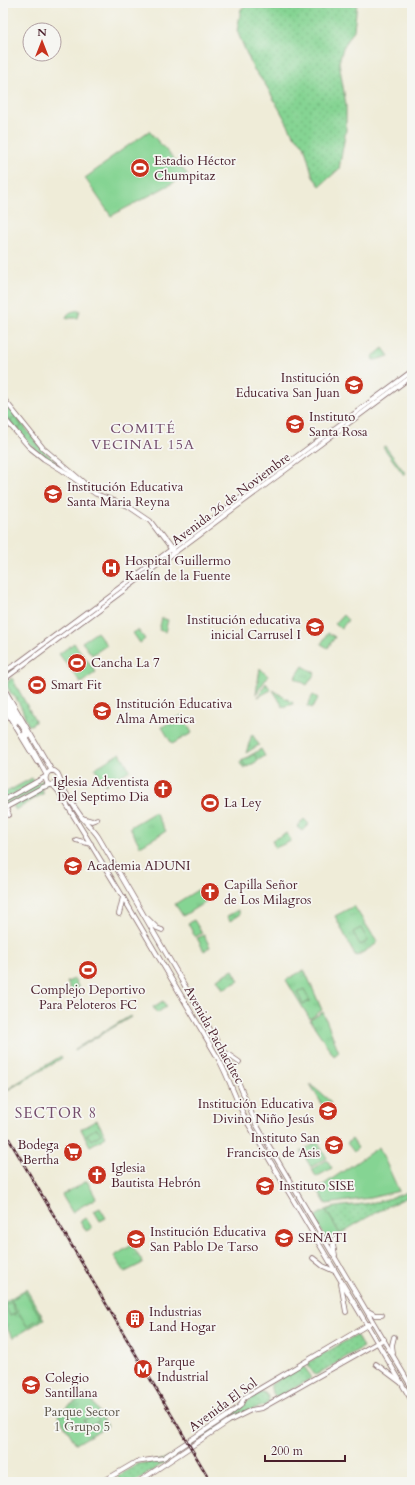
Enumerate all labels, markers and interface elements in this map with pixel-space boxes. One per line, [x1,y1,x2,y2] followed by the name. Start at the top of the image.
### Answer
[22,22,62,62] north arrow
[37,25,47,40] text: N
[154,152,236,185] place label: Estadio Héctor Chumpitaz
[129,157,151,179] sports icon: Estadio Héctor Chumpitaz
[235,369,341,402] place label: Institución Educativa San Juan
[343,374,365,396] school or university icon: Institución Educativa San Juan
[309,408,368,441] place label: Instituto Santa Rosa
[284,413,306,435] school or university icon: Instituto Santa Rosa
[91,419,195,454] district label: COMITÉ VECINAL 15A
[168,448,294,550] street label: Avenida 26 de Noviembre
[67,478,184,511] place label: Institución Educativa Santa Maria Reyna
[42,483,64,505] school or university icon: Institución Educativa Santa Maria Reyna
[125,552,231,585] place label: Hospital Guillermo Kaelín de la Fuente
[100,557,122,579] hospital icon: Hospital Guillermo Kaelín de la Fuente
[187,611,301,644] place label: Institución educativa inicial Carrusel I
[304,616,326,638] school or university icon: Institución educativa inicial Carrusel I
[66,652,88,674] sports icon: Cancha La 7
[91,654,160,672] place label: Cancha La 7
[26,674,48,696] sports icon: Smart Fit
[51,676,102,694] place label: Smart Fit
[116,695,233,728] place label: Institución Educativa Alma America
[91,700,113,722] school or university icon: Institución Educativa Alma America
[53,773,149,806] place label: Iglesia Adventista Del Septimo Dia
[152,778,174,800] church icon: Iglesia Adventista Del Septimo Dia
[199,792,221,814] sports icon: La Ley
[224,794,262,812] place label: La Ley
[62,855,84,877] school or university icon: Academia ADUNI
[87,857,190,875] place label: Academia ADUNI
[224,876,311,909] place label: Capilla Señor de Los Milagros
[199,881,221,903] church icon: Capilla Señor de Los Milagros
[77,959,99,981] sports icon: Complejo Deportivo Para Peloteros FC
[31,981,145,1014] place label: Complejo Deportivo Para Peloteros FC
[180,983,249,1087] street label: Avenida Pachacútec
[198,1095,314,1128] place label: Institución Educativa Divino Niño Jesús
[317,1100,339,1122] school or university icon: Institución Educativa Divino Niño Jesús
[15,1103,97,1123] district label: SECTOR 8
[227,1129,321,1162] place label: Instituto San Francisco de Asis
[323,1134,345,1156] school or university icon: Instituto San Francisco de Asis
[17,1136,59,1169] place label: Bodega Bertha
[62,1141,84,1163] supermarket icon: Bodega Bertha
[111,1159,201,1192] place label: Iglesia Bautista Hebrón
[86,1164,108,1186] church icon: Iglesia Bautista Hebrón
[254,1175,276,1197] school or university icon: Instituto SISE
[279,1177,354,1195] place label: Instituto SISE
[150,1223,267,1256] place label: Institución Educativa San Pablo De Tarso
[273,1227,295,1249] school or university icon: SENATI
[125,1228,147,1250] school or university icon: Institución Educativa San Pablo De Tarso
[298,1229,347,1247] place label: SENATI
[149,1303,216,1336] place label: Industrias Land Hogar
[124,1308,146,1330] building icon: Industrias Land Hogar
[157,1353,209,1386] place label: Parque Industrial
[132,1358,154,1380] metro station icon: Parque Industrial
[45,1369,98,1402] place label: Colegio Santillana
[20,1374,42,1396] school or university icon: Colegio Santillana
[185,1374,261,1436] street label: Avenida El Sol
[44,1403,120,1436] park label: Parque Sector 1 Grupo 5
[265,1437,345,1463] scale bar
[271,1443,304,1459] text: 200 m

